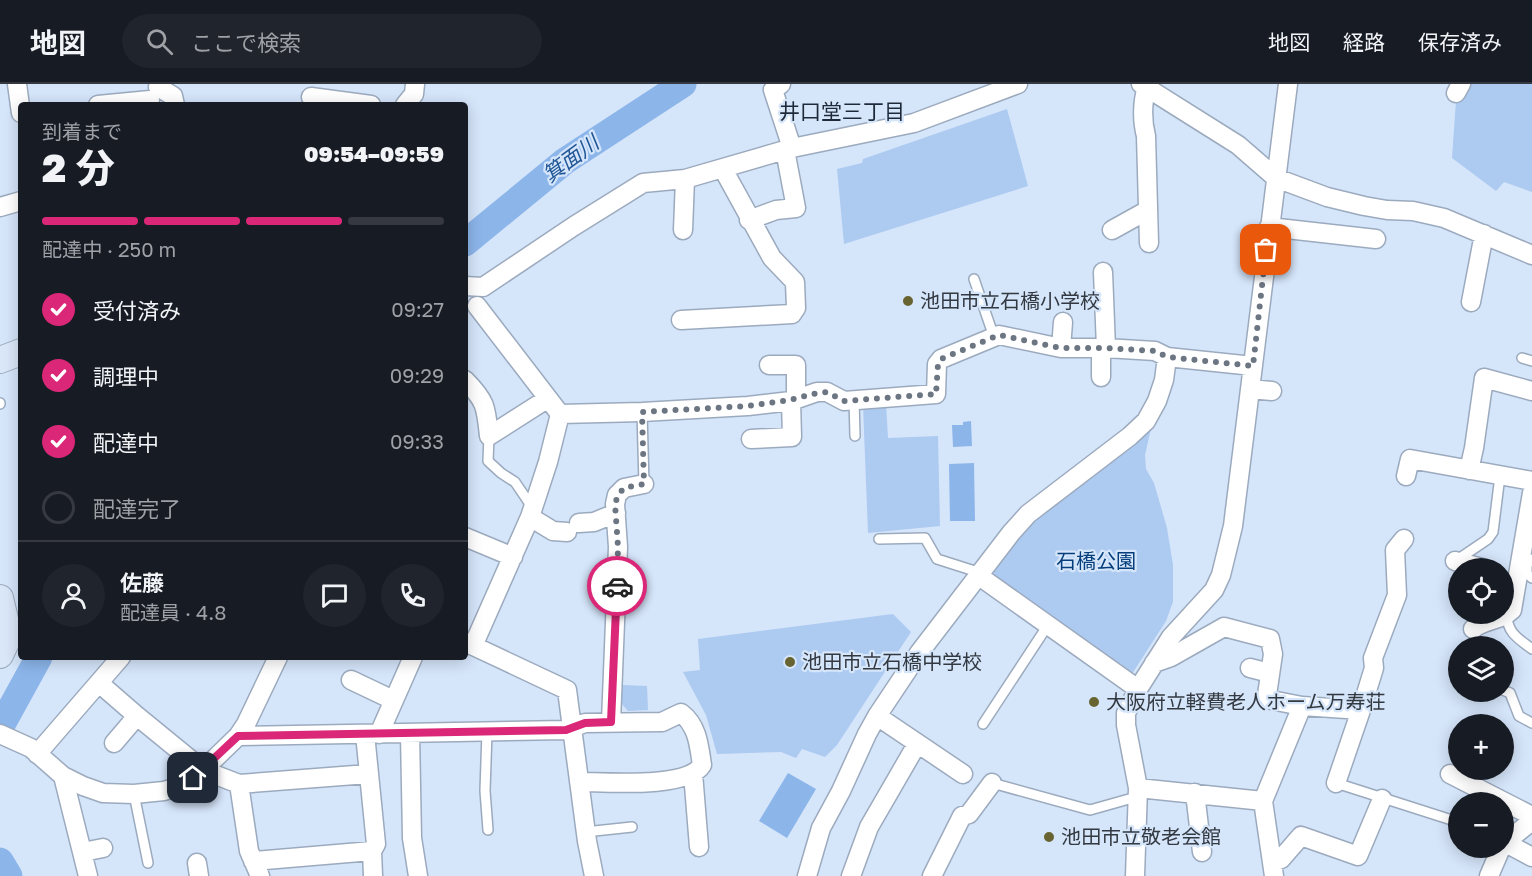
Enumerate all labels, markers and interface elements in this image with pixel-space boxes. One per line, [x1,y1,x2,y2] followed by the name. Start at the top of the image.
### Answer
[122,14,542,68] search box
[143,25,176,58] icon: search
[30,26,86,59] text: 地図
[191,29,301,56] text: ここで検索
[1268,29,1310,55] text: 地図
[1343,29,1385,55] text: 経路
[1418,29,1502,55] text: 保存済み
[779,98,905,124] district label: 井口堂三丁目
[42,119,122,143] text: 到着まで
[537,128,605,187] water label: 箕面川
[304,140,444,167] text: 09:54–09:59
[42,144,115,191] text: 2 分
[1240,224,1291,275] pin
[1249,233,1282,266] icon: bag
[42,237,176,261] text: 配達中 · 250 m
[920,288,1100,312] place label: 池田市立石橋小学校
[42,293,75,326] icon: check
[901,294,915,308] marker: 池田市立石橋小学校
[93,297,181,324] text: 受付済み
[391,297,444,321] text: 09:27
[42,359,75,392] icon: check
[93,363,159,390] text: 調理中
[390,363,444,387] text: 09:29
[42,425,75,458] icon: check
[93,429,159,456] text: 配達中
[390,429,444,453] text: 09:33
[93,495,181,522] text: 配達完了
[1056,548,1136,572] park label: 石橋公園
[587,556,647,616] courier
[1448,558,1514,858] map controls
[1448,558,1514,624] button: locate
[42,564,105,627] button: person
[303,564,366,627] button: chat
[381,564,444,627] button: phone
[120,569,164,596] text: 佐藤
[601,570,634,603] icon: car
[120,600,226,624] text: 配達員 · 4.8
[1448,636,1514,702] button: layers
[802,649,982,673] place label: 池田市立石橋中学校
[783,655,797,669] marker: 池田市立石橋中学校
[1106,689,1385,713] place label: 大阪府立軽費老人ホーム万寿荘
[1087,695,1101,709] marker: 大阪府立軽費老人ホーム万寿荘
[1448,714,1514,780] button: +
[167,752,218,803] pin
[176,761,209,794] icon: home
[1448,792,1514,858] button: −
[1061,824,1221,848] place label: 池田市立敬老会館
[1042,830,1056,844] marker: 池田市立敬老会館

